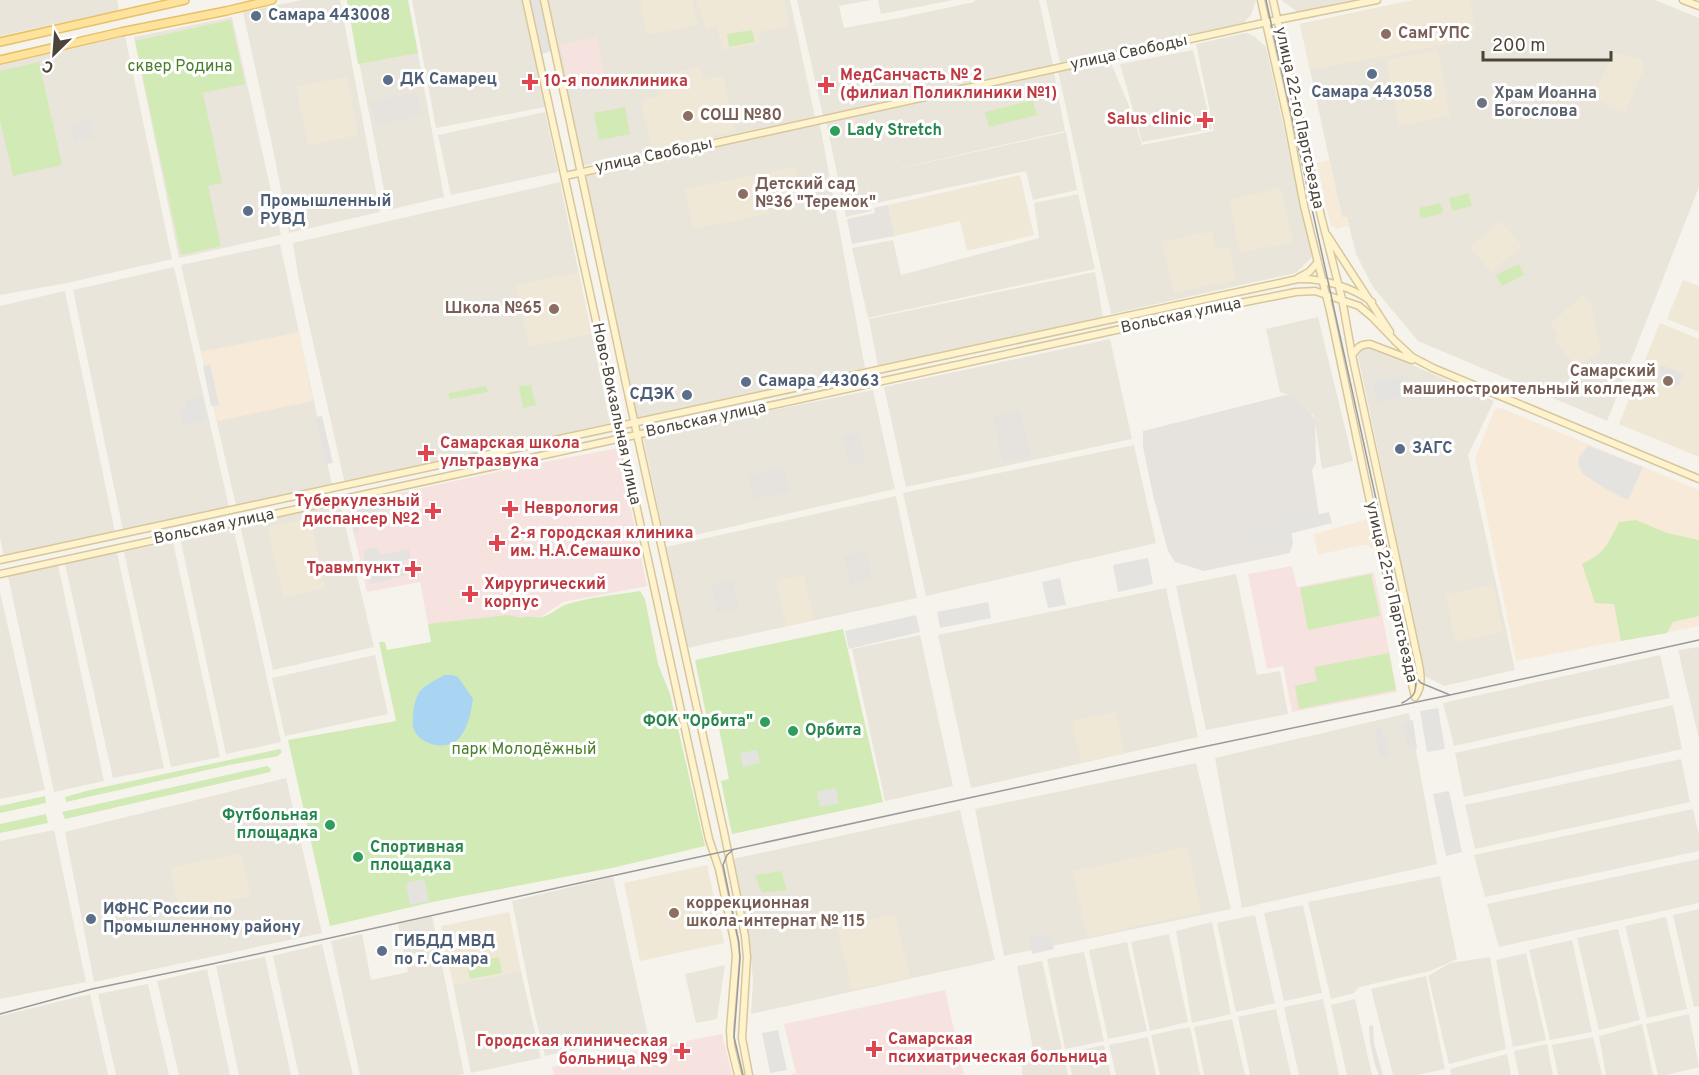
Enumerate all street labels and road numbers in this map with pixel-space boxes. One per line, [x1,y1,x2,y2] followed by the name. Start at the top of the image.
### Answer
[1270,25,1328,211] street label: улица 22-го Партсъезда
[1069,31,1189,75] street label: улица Свободы
[594,134,714,178] street label: улица Свободы
[1119,294,1243,338] street label: Вольская улица
[587,321,645,507] street label: Ново-Вокзальная улица
[644,398,768,442] street label: Вольская улица
[1360,499,1422,685] street label: улица 22-го Партсъезда
[152,505,276,549] street label: Вольская улица

